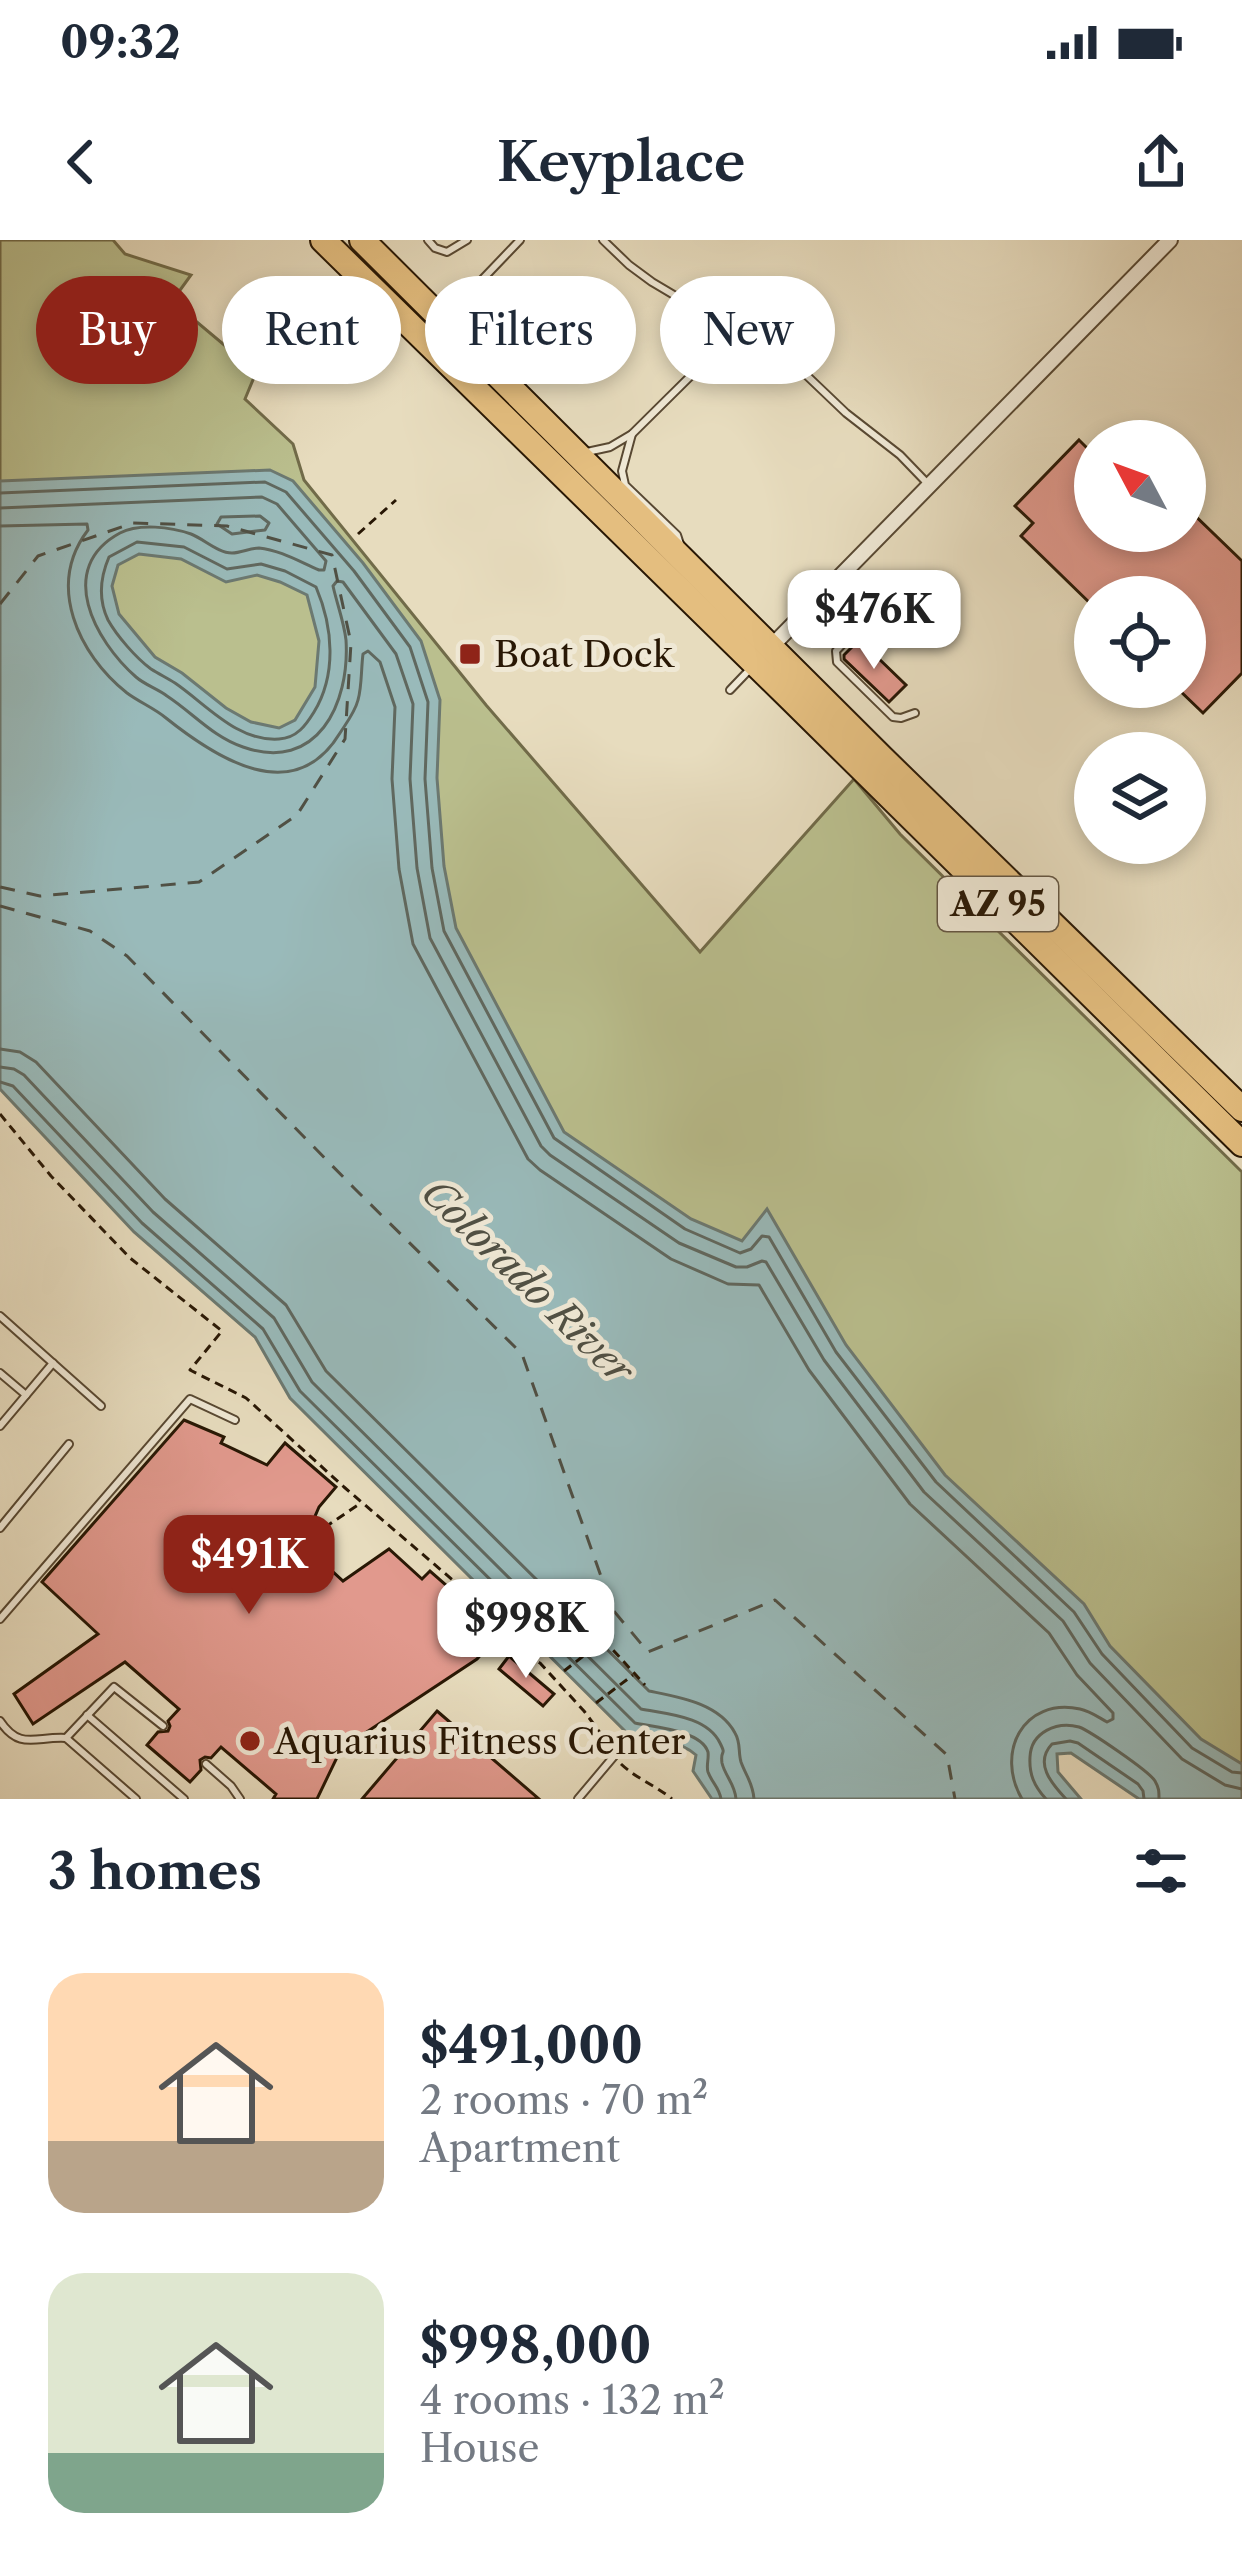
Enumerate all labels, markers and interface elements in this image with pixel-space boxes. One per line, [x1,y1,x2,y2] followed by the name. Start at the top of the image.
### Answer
[60,14,181,70] text: 09:32
[48,129,114,195] icon: back
[497,129,745,195] text: Keyplace
[1128,129,1194,195] icon: share
[36,276,198,384] chip: Buy
[222,276,401,384] chip: Rent
[425,276,636,384] chip: Filters
[660,276,835,384] chip: New
[1074,420,1206,552] north arrow
[1074,420,1206,864] map controls
[790,570,958,672] pin: $476K
[1074,576,1206,708] button: locate
[815,585,933,633] text: $476K
[494,632,676,676] place label: Boat Dock
[457,641,483,667] marker: Boat Dock
[1074,732,1206,864] button: layers
[938,877,1058,931] road number: AZ 95
[412,1168,645,1395] water label: Colorado River
[165,1515,333,1617] pin: $491K
[191,1530,307,1578] text: $491K
[442,1579,610,1681] pin: $998K
[464,1594,588,1642] text: $998K
[273,1719,686,1763] place label: Aquarius Fitness Center
[237,1728,263,1754] marker: Aquarius Fitness Center
[1128,1838,1194,1904] icon: filters
[48,1840,262,1902] text: 3 homes
[420,2014,643,2076] text: $491,000
[144,2021,288,2165] icon: home
[420,2076,708,2124] text: 2 rooms · 70 m²
[420,2124,620,2172] text: Apartment
[420,2314,652,2376] text: $998,000
[144,2321,288,2465] icon: home
[420,2376,725,2424] text: 4 rooms · 132 m²
[420,2424,539,2472] text: House

